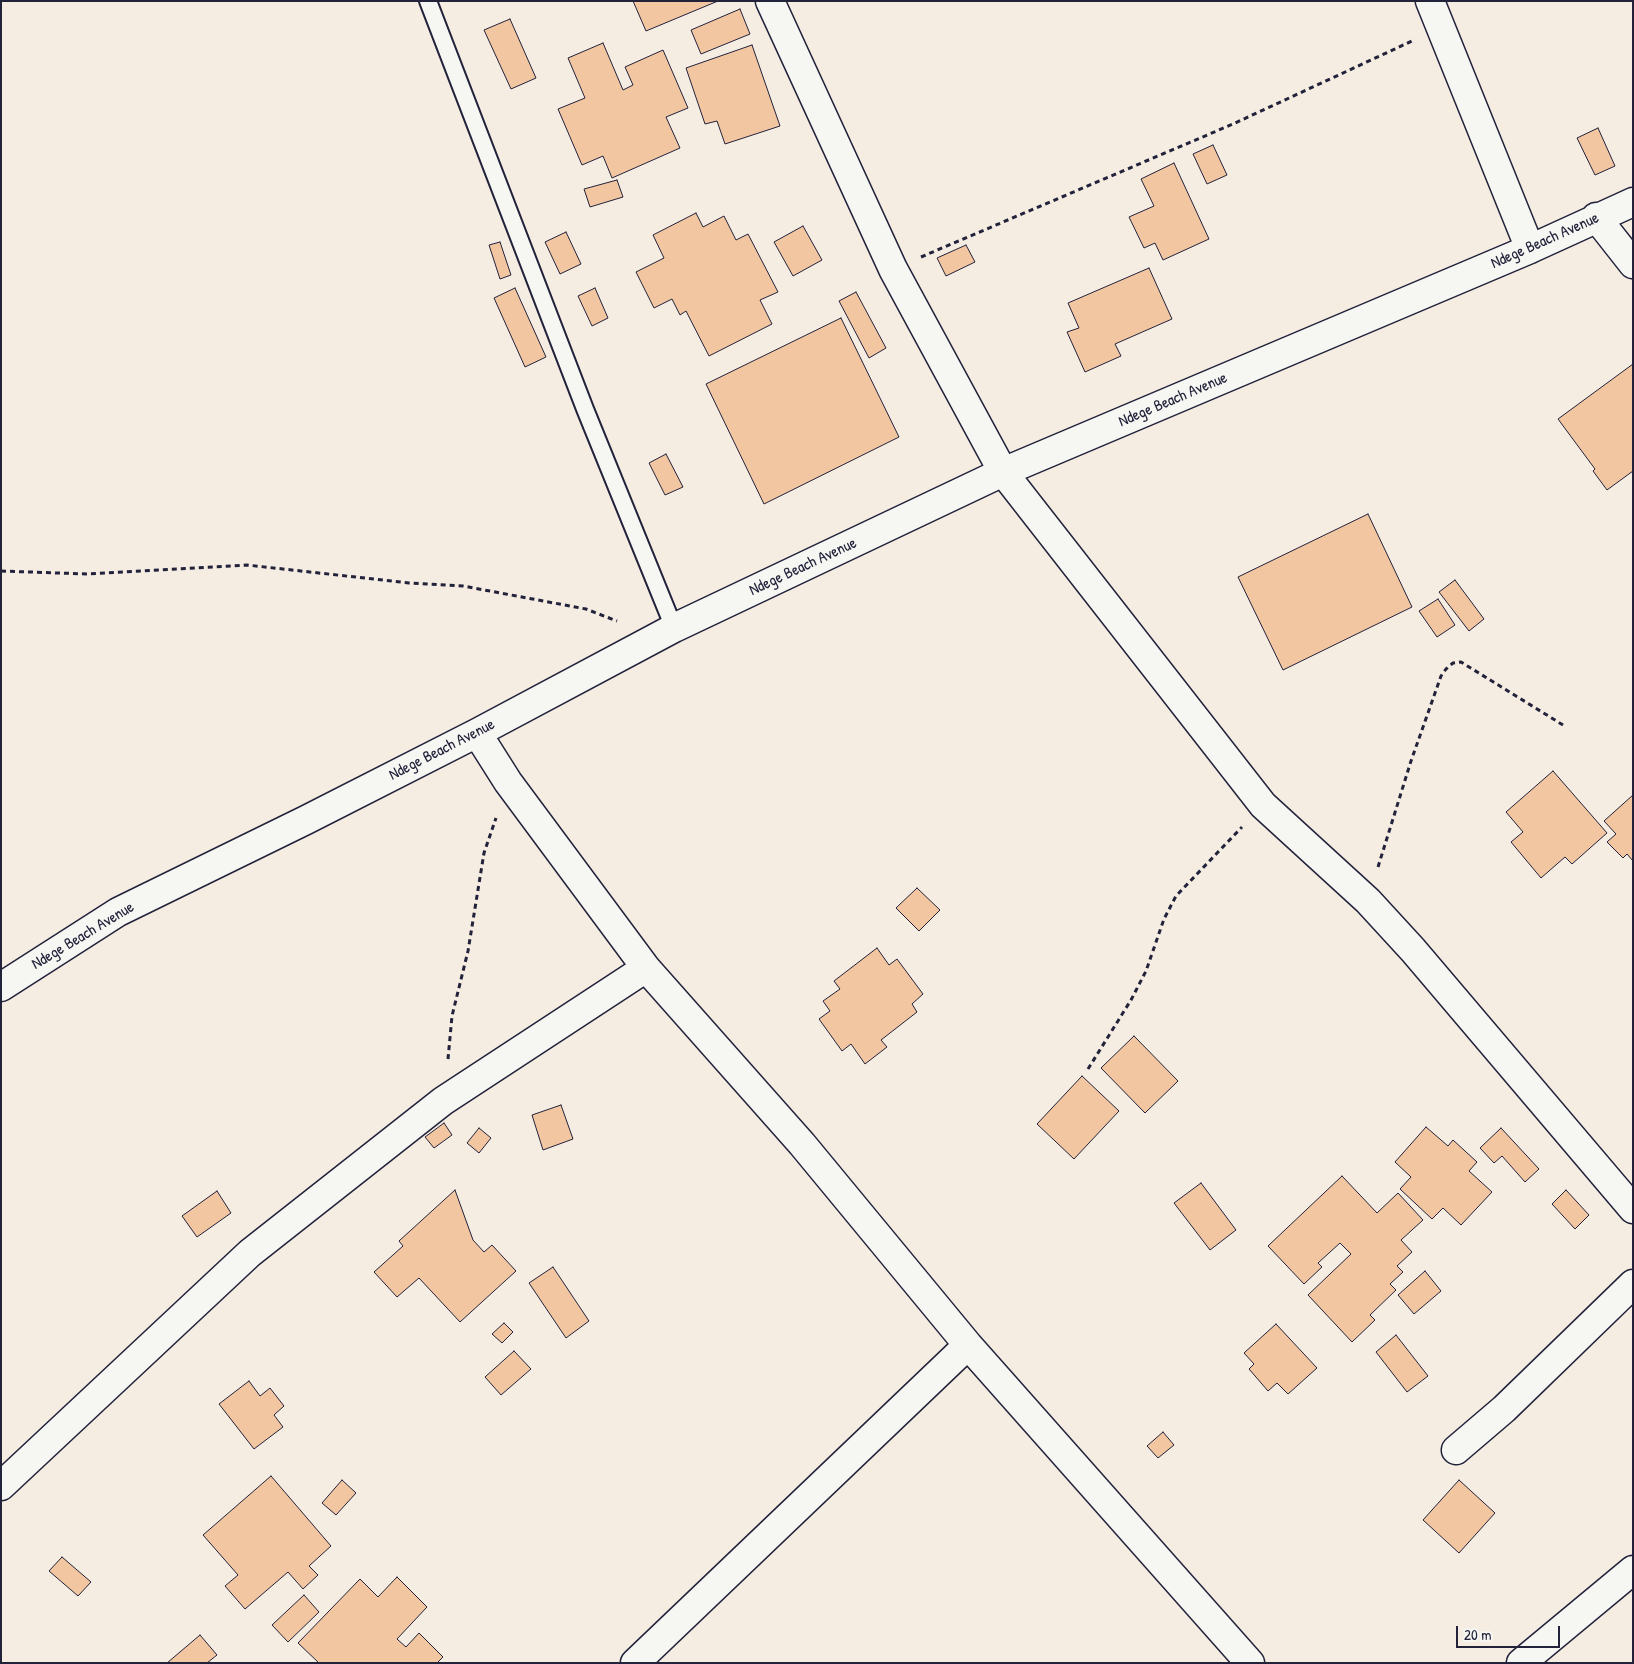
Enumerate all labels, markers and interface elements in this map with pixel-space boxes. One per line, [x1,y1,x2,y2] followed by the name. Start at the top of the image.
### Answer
[1488,209,1602,273] street label: Ndege Beach Avenue
[1116,368,1230,432] street label: Ndege Beach Avenue
[746,534,860,600] street label: Ndege Beach Avenue
[386,715,498,785] street label: Ndege Beach Avenue
[28,898,138,974] street label: Ndege Beach Avenue
[1459,1616,1563,1648] scale bar
[1464,1624,1491,1645] text: 20 m

